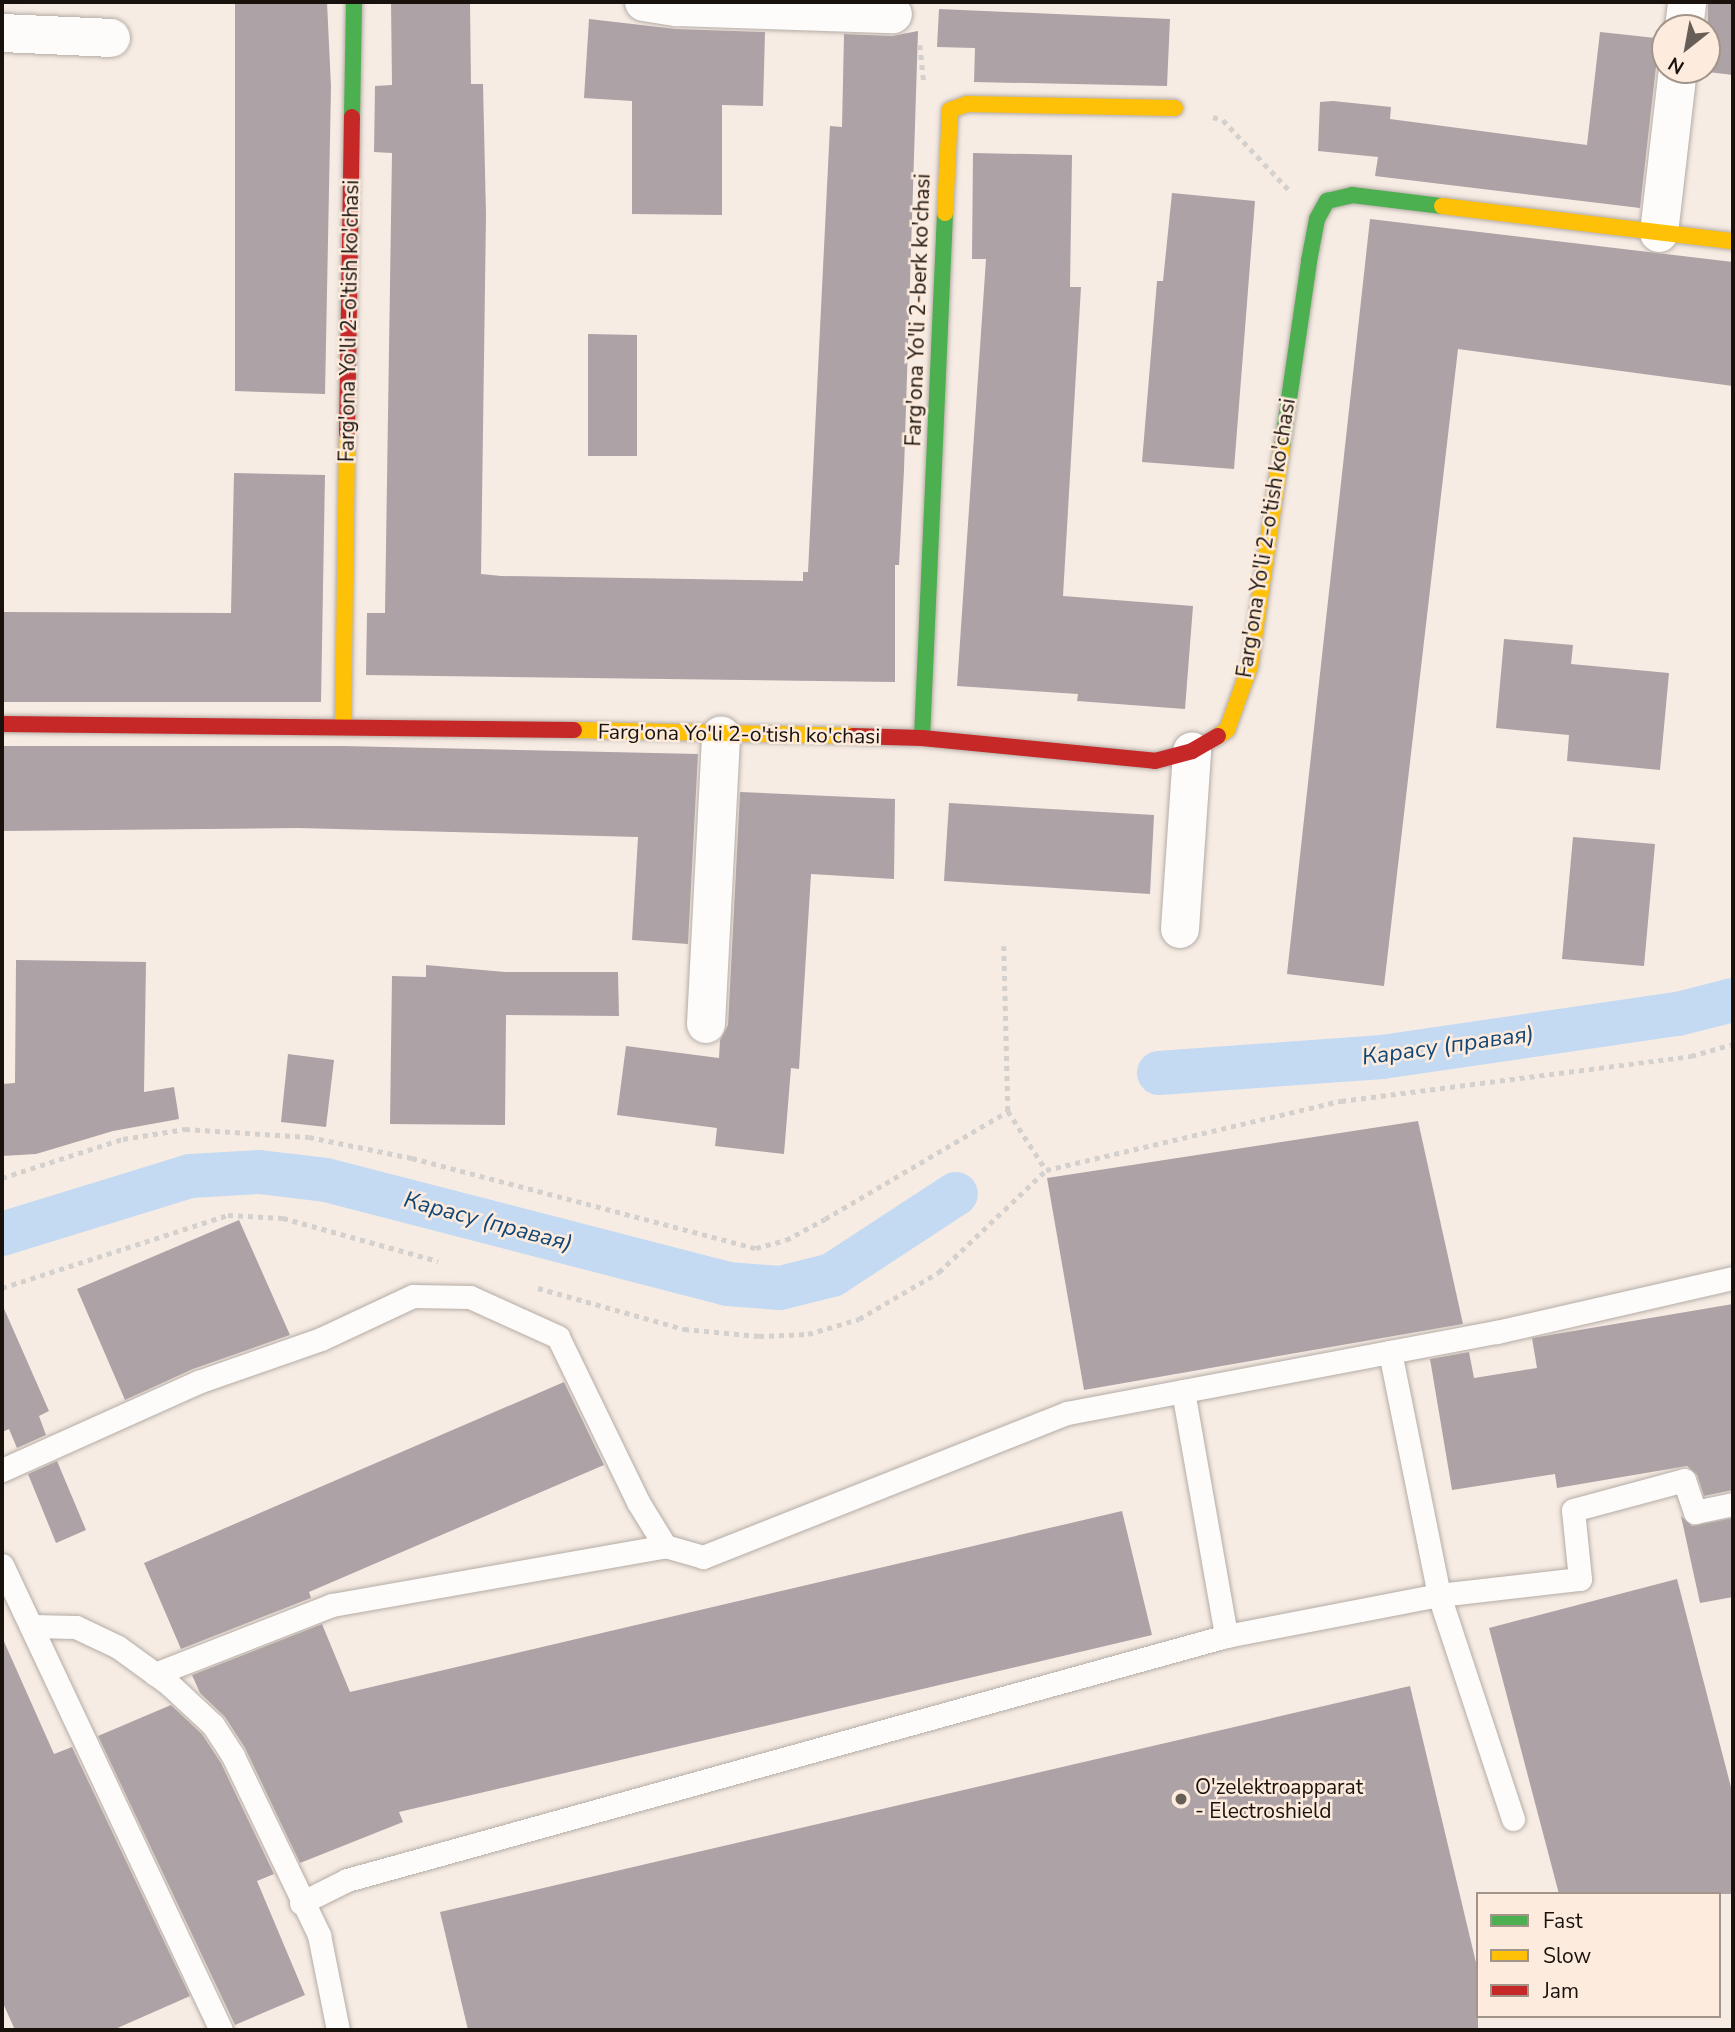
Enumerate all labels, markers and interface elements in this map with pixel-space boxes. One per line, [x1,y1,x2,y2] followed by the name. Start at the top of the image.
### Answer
[1651,14,1721,84] north arrow
[1663,50,1689,80] text: N
[901,173,935,447] street label: Farg'ona Yo'li 2-berk ko'chasi
[334,180,364,462] street label: Farg'ona Yo'li 2-o'tish ko'chasi
[1231,397,1301,679] street label: Farg'ona Yo'li 2-o'tish ko'chasi
[598,719,880,749] street label: Farg'ona Yo'li 2-o'tish ko'chasi
[1360,1020,1536,1072] water label: Карасу (правая)
[401,1186,575,1258] water label: Карасу (правая)
[1195,1774,1363,1824] place label: O'zelektroapparat - Electroshield
[1173,1791,1189,1807] marker: O'zelektroapparat - Electroshield
[1476,1892,1721,2018] legend
[1543,1907,1583,1935] text: Fast
[1543,1942,1591,1970] text: Slow
[1543,1977,1579,2005] text: Jam

